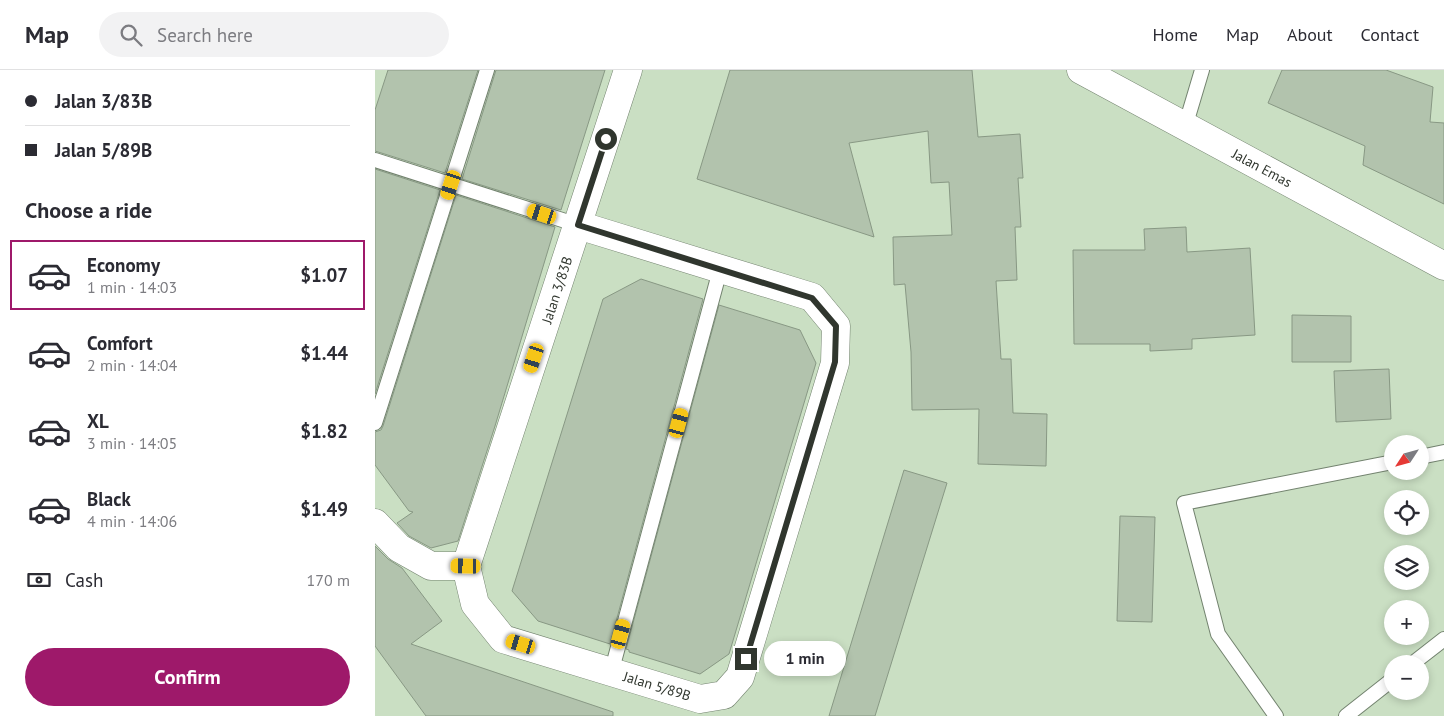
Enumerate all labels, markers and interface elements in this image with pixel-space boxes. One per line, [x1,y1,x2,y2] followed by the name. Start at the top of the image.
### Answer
[99,12,449,57] search box
[25,19,69,50] text: Map
[117,21,145,49] icon: search
[157,23,253,47] text: Search here
[1152,23,1198,46] text: Home
[1226,23,1259,46] text: Map
[1287,23,1333,46] text: About
[1361,23,1419,46] text: Contact
[55,89,152,113] text: Jalan 3/83B
[595,128,617,150] route start
[55,138,152,162] text: Jalan 5/89B
[1228,144,1295,191] street label: Jalan Emas
[439,168,462,202] car
[25,196,152,224] text: Choose a ride
[525,202,558,226] car
[27,253,72,298] icon: car
[87,253,160,277] text: Economy
[537,254,576,327] street label: Jalan 3/83B
[300,263,348,287] text: $1.07
[87,277,177,297] text: 1 min · 14:03
[27,331,72,376] icon: car
[87,331,153,355] text: Comfort
[300,341,348,365] text: $1.44
[522,341,545,375] car
[87,355,177,375] text: 2 min · 14:04
[667,407,690,439] car
[27,409,72,454] icon: car
[87,409,109,433] text: XL
[300,419,348,443] text: $1.82
[87,433,177,453] text: 3 min · 14:05
[1384,435,1429,480] north arrow
[1384,435,1429,700] map controls
[27,487,72,532] icon: car
[87,487,131,511] text: Black
[1384,490,1429,535] button: locate
[300,497,348,521] text: $1.49
[87,511,177,531] text: 4 min · 14:06
[1384,545,1429,590] button: layers
[450,558,481,574] car
[25,566,53,594] icon: cash
[65,568,103,592] text: Cash
[307,570,350,590] text: 170 m
[1384,600,1429,645] button: +
[609,618,632,650] car
[504,632,537,656] car
[763,642,846,676] callout: 1 min
[25,648,350,706] button: Confirm
[735,648,757,670] route end
[785,648,825,668] text: 1 min
[1384,655,1429,700] button: −
[620,667,693,705] street label: Jalan 5/89B

